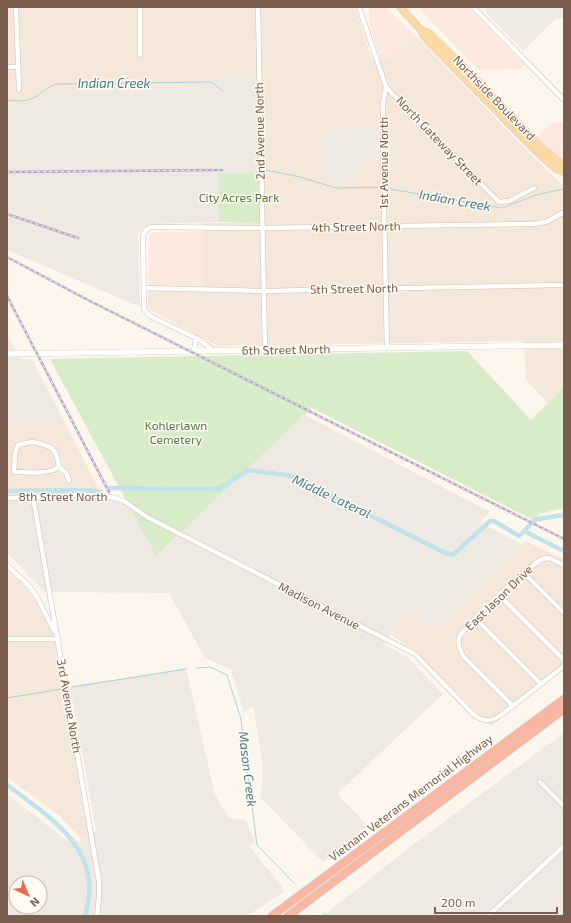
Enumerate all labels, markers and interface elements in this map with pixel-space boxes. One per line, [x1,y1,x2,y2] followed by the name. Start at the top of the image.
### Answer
[451,52,539,143] street label: Northside Boulevard
[78,75,150,91] water label: Indian Creek
[251,82,267,180] street label: 2nd Avenue North
[394,93,486,188] street label: North Gateway Street
[376,117,390,209] street label: 1st Avenue North
[418,186,492,214] water label: Indian Creek
[199,190,279,204] park label: City Acres Park
[311,218,401,234] street label: 4th Street North
[310,280,398,296] street label: 5th Street North
[241,341,330,357] street label: 6th Street North
[145,418,207,446] park label: Kohlerlawn Cemetery
[290,471,374,521] water label: Middle Lateral
[18,489,108,503] street label: 8th Street North
[462,562,535,633] street label: East Jason Drive
[276,579,362,632] street label: Madison Avenue
[55,658,85,754] street label: 3rd Avenue North
[235,730,261,808] water label: Mason Creek
[326,731,496,863] street label: Vietnam Veterans Memorial Highway
[8,875,48,915] north arrow
[435,889,557,915] scale bar
[28,895,43,910] text: N
[441,895,475,909] text: 200 m

